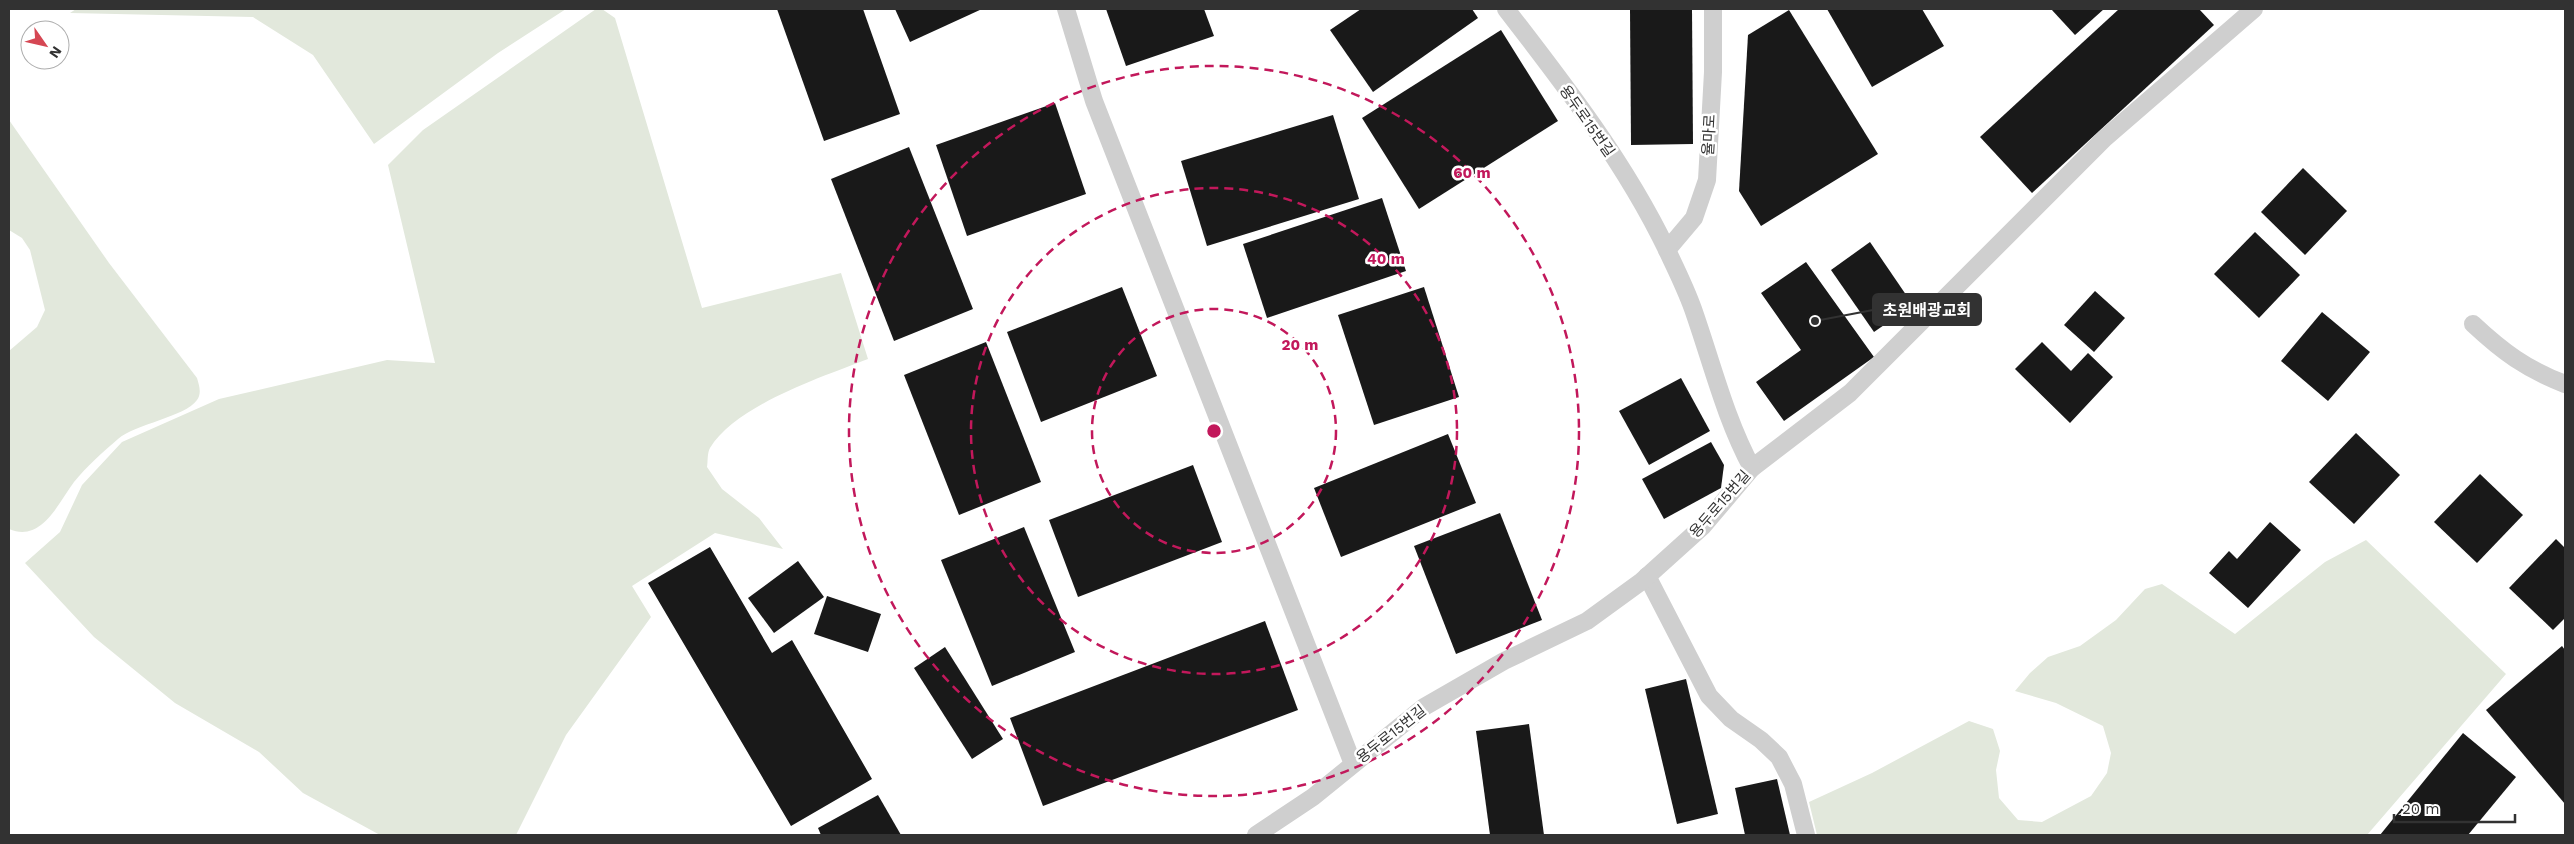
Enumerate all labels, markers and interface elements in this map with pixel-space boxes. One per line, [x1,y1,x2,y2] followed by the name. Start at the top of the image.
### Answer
[20,20,70,70] north arrow
[46,43,65,61] text: N
[1556,82,1618,160] street label: 용두로15번길
[1699,114,1719,156] street label: 율마로
[1453,164,1491,182] text: 60 m
[1367,250,1405,268] text: 40 m
[1873,294,1981,325] callout: 초원배광교회
[1883,301,1971,320] text: 초원배광교회
[1281,336,1319,354] text: 20 m
[1205,422,1223,440] centre of rings
[1686,467,1754,541] street label: 용두로15번길
[1353,701,1429,767] street label: 용두로15번길
[2394,792,2515,824] scale bar
[2402,800,2440,818] text: 20 m

